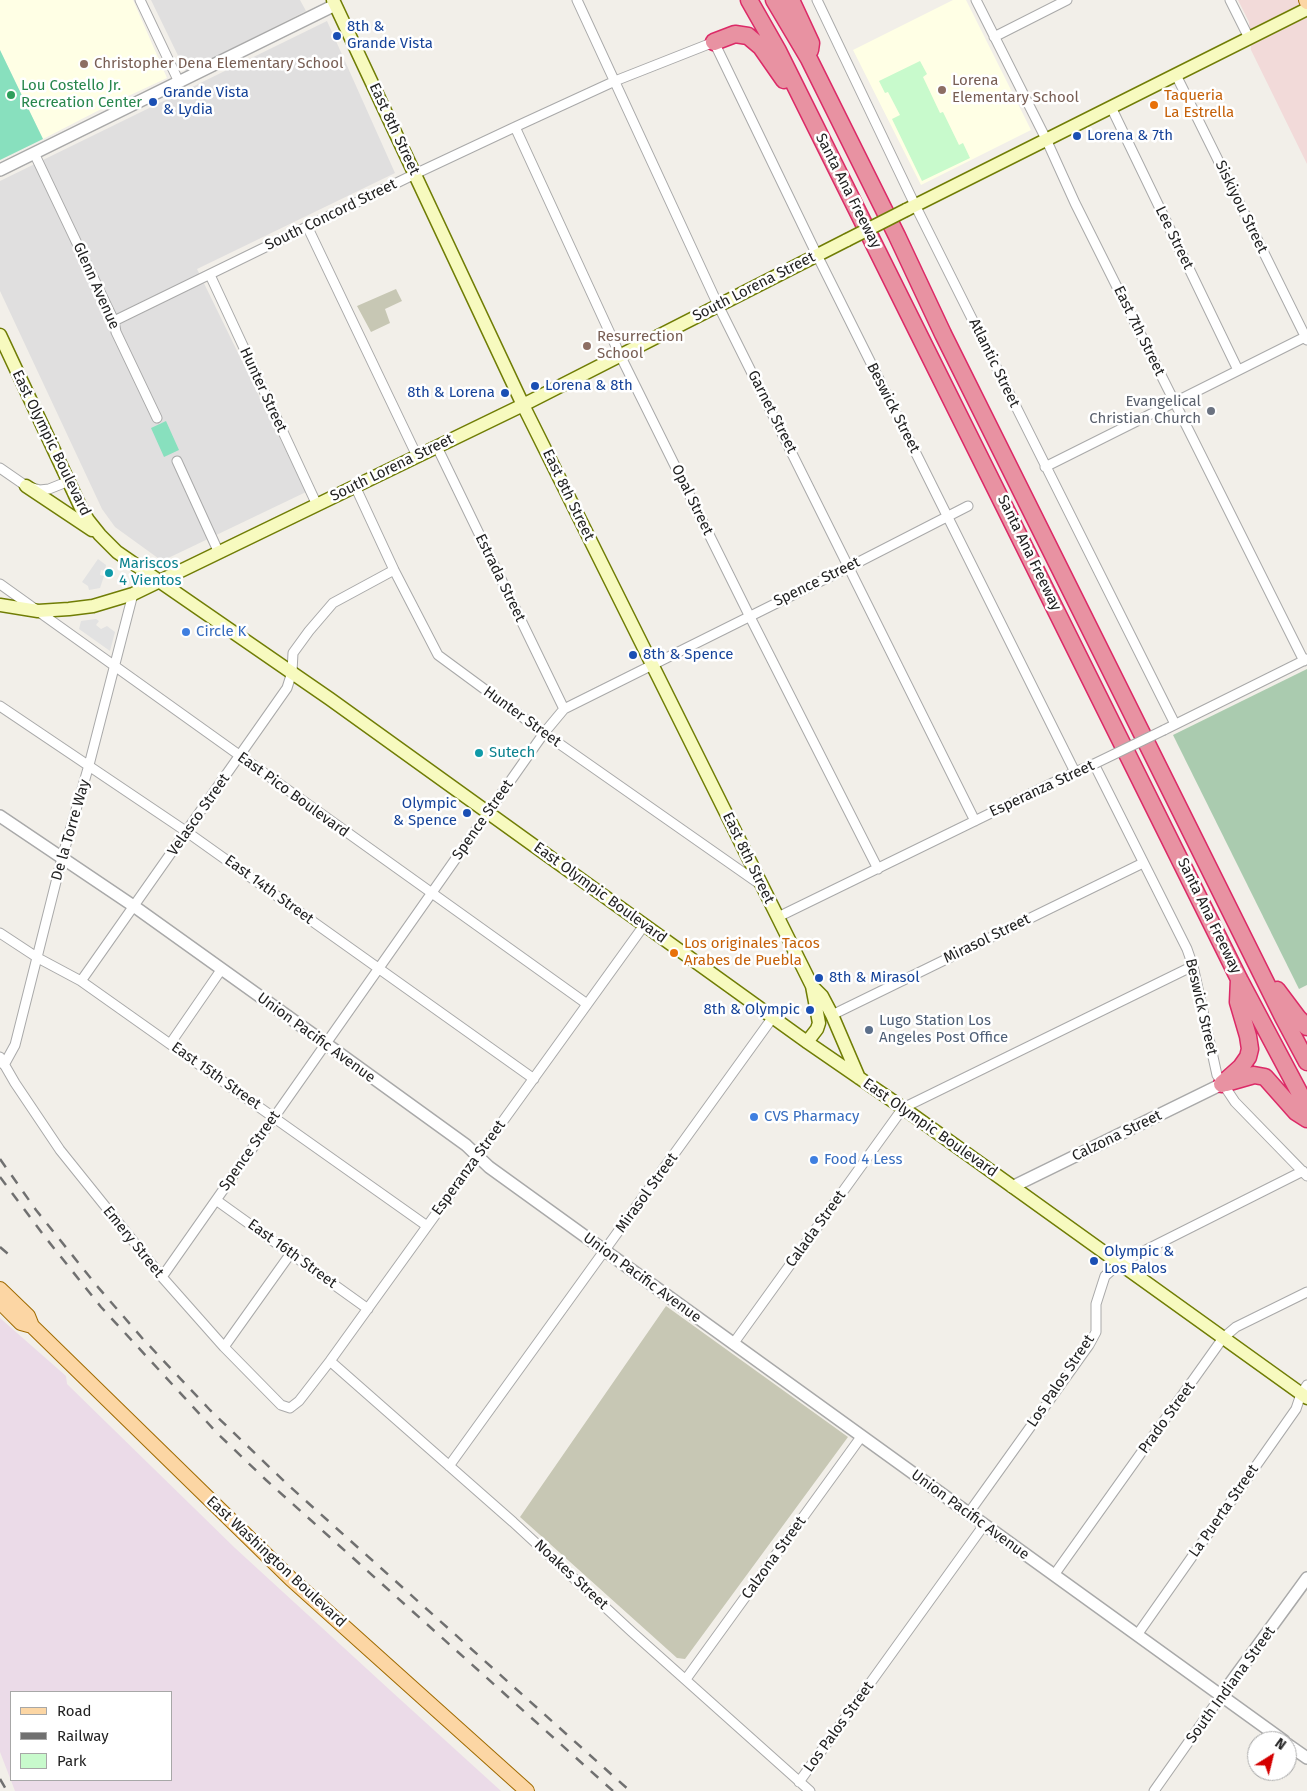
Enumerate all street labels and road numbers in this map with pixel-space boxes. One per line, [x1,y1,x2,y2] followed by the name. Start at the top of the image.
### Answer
[365,80,423,178] street label: East 8th Street
[811,131,885,251] street label: Santa Ana Freeway
[1211,158,1271,256] street label: Siskiyou Street
[262,175,400,255] street label: South Concord Street
[1151,203,1197,273] street label: Lee Street
[69,240,123,332] street label: Glenn Avenue
[690,248,818,326] street label: South Lorena Street
[1109,283,1169,379] street label: East 7th Street
[965,316,1023,410] street label: Atlantic Street
[235,345,291,435] street label: Hunter Street
[863,360,923,456] street label: Beswick Street
[8,367,94,519] street label: East Olympic Boulevard
[743,368,801,456] street label: Garnet Street
[327,430,457,506] street label: South Lorena Street
[538,446,598,544] street label: East 8th Street
[667,462,717,538] street label: Opal Street
[993,492,1065,614] street label: Santa Ana Freeway
[471,531,529,625] street label: Estrada Street
[771,553,863,611] street label: Spence Street
[480,683,564,751] street label: Hunter Street
[234,748,352,842] street label: East Pico Boulevard
[987,757,1097,821] street label: Esperanza Street
[164,771,234,859] street label: Velasco Street
[449,776,517,864] street label: Spence Street
[48,777,94,883] street label: De la Torre Way
[718,809,778,907] street label: East 8th Street
[530,839,670,947] street label: East Olympic Boulevard
[221,852,317,928] street label: East 14th Street
[1173,855,1245,977] street label: Santa Ana Freeway
[941,910,1033,968] street label: Mirasol Street
[1181,957,1221,1057] street label: Beswick Street
[253,989,379,1087] street label: Union Pacific Avenue
[168,1039,264,1113] street label: East 15th Street
[859,1075,1001,1181] street label: East Olympic Boulevard
[216,1107,284,1195] street label: Spence Street
[1069,1107,1165,1165] street label: Calzona Street
[428,1117,510,1219] street label: Esperanza Street
[612,1150,682,1236] street label: Mirasol Street
[782,1187,850,1271] street label: Calada Street
[99,1203,167,1281] street label: Emery Street
[244,1216,340,1292] street label: East 16th Street
[579,1229,705,1327] street label: Union Pacific Avenue
[1023,1331,1099,1431] street label: Los Palos Street
[1135,1379,1199,1457] street label: Prado Street
[1185,1461,1263,1561] street label: La Puerta Street
[907,1466,1033,1564] street label: Union Pacific Avenue
[203,1493,349,1631] street label: East Washington Boulevard
[738,1513,810,1603] street label: Calzona Street
[530,1536,612,1614] street label: Noakes Street
[1183,1623,1279,1747] street label: South Indiana Street
[800,1678,878,1776] street label: Los Palos Street

